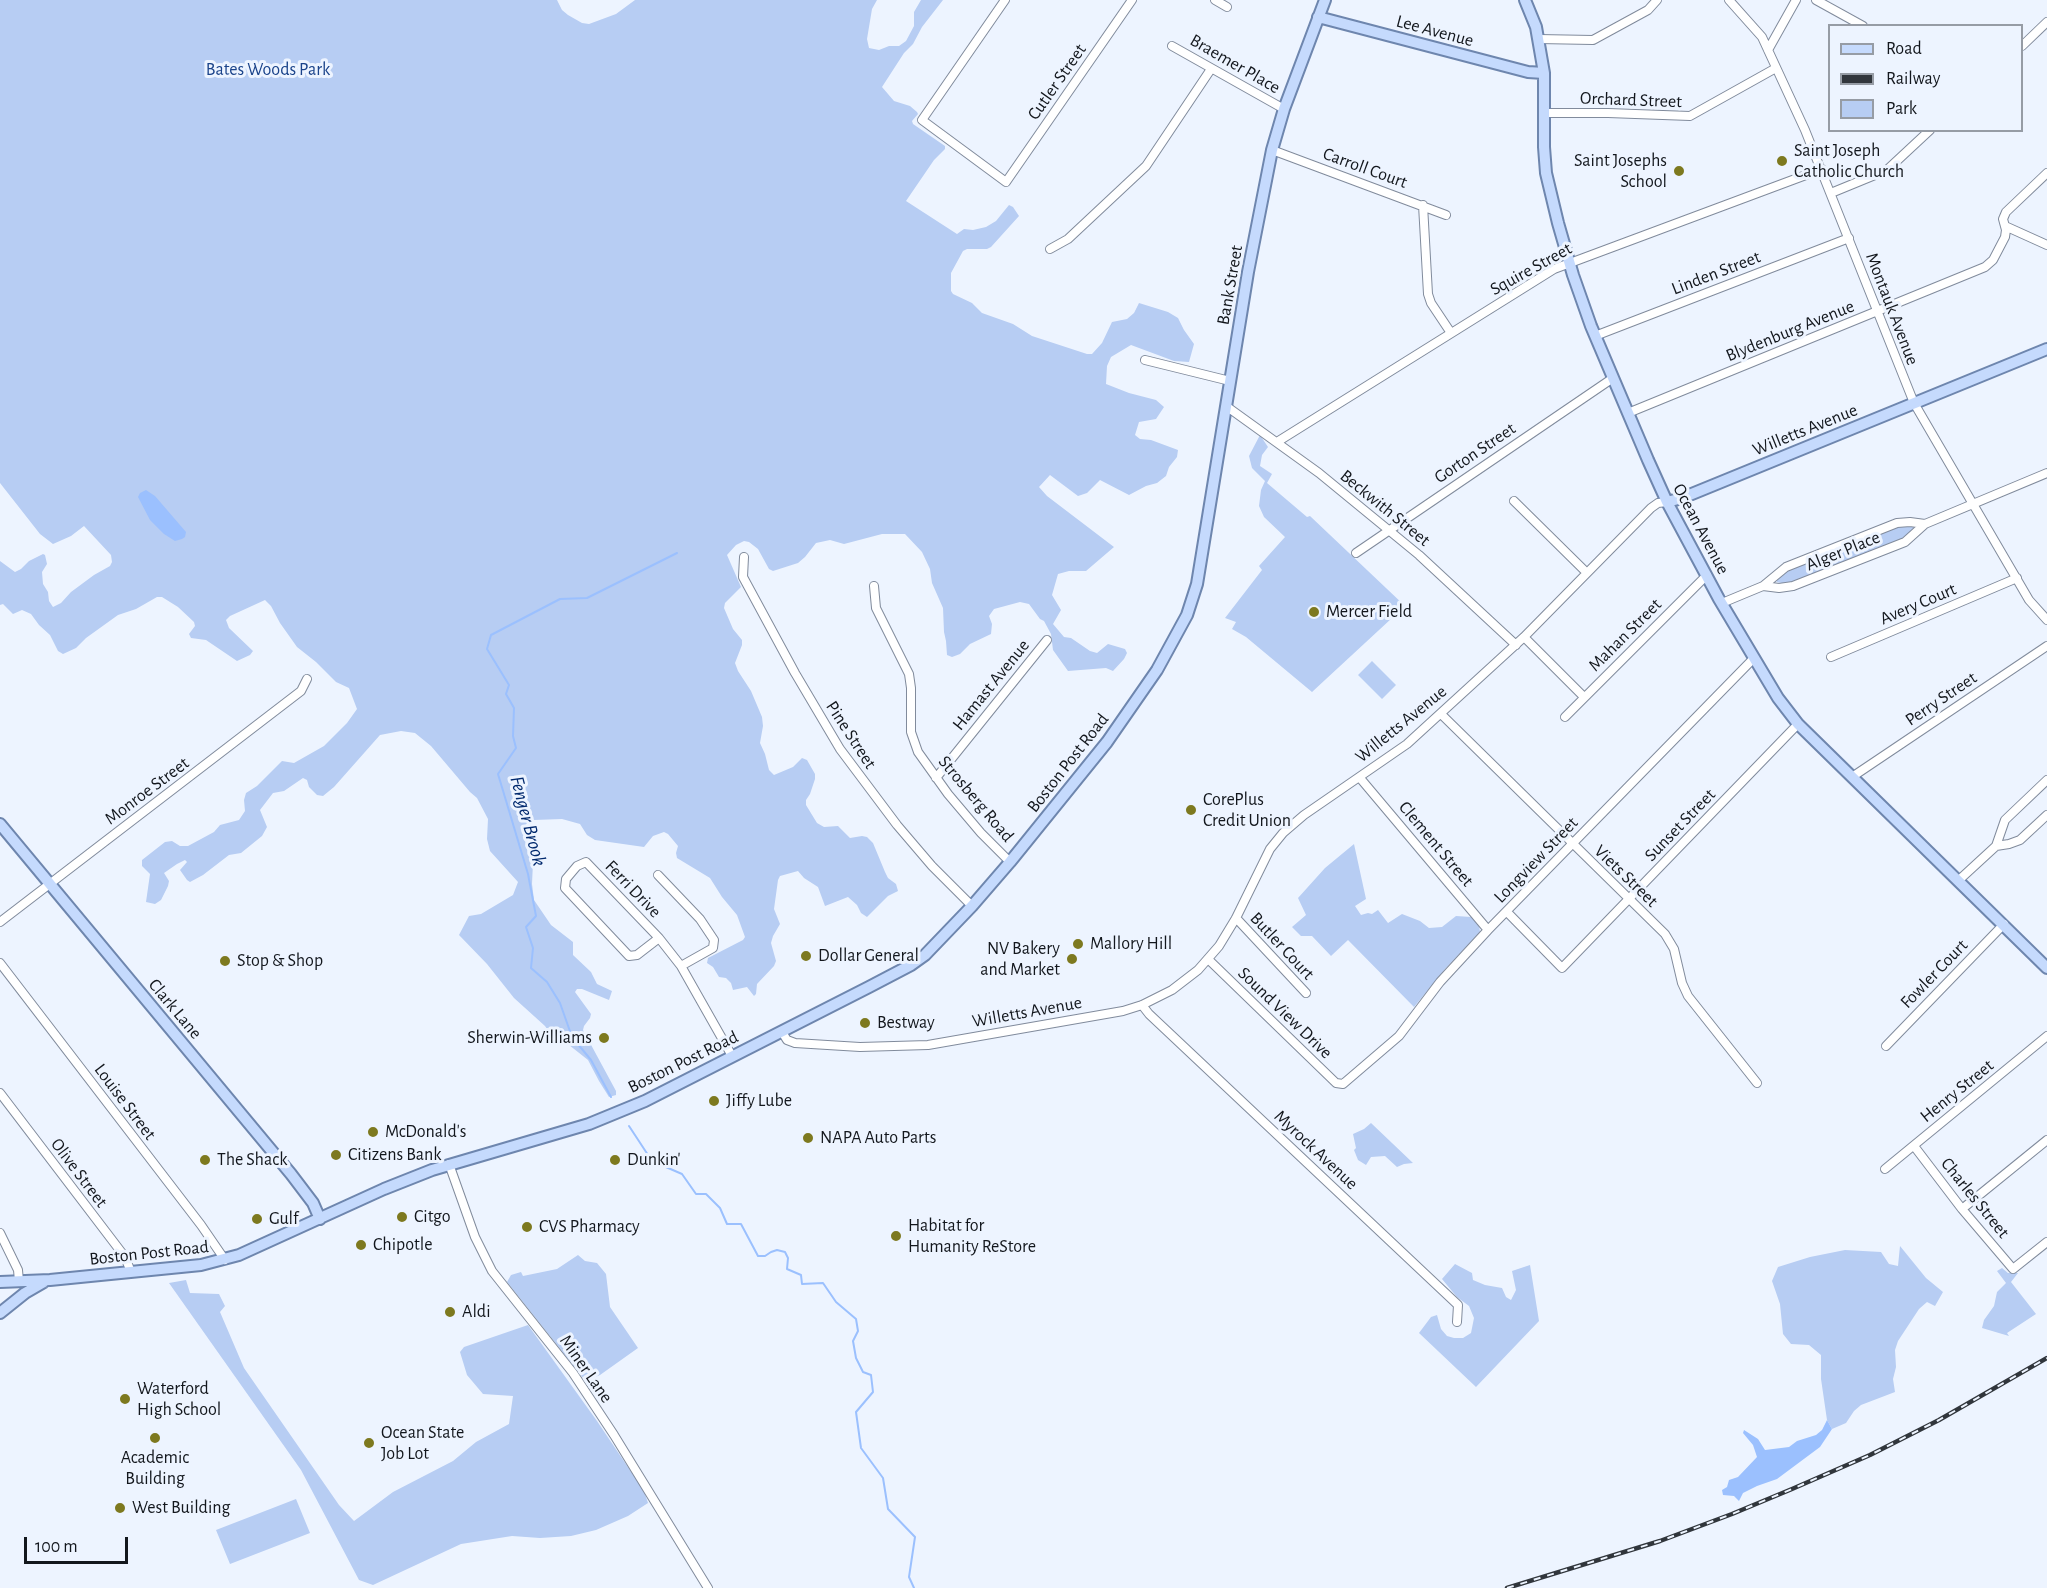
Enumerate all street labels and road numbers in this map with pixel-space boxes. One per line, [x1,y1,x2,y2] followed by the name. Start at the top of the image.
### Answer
[1394,10,1476,52] street label: Lee Avenue
[1186,30,1284,98] street label: Braemer Place
[1023,40,1091,124] street label: Cutler Street
[1580,87,1682,113] street label: Orchard Street
[1320,143,1410,193] street label: Carroll Court
[1486,238,1576,300] street label: Squire Street
[1212,243,1248,327] street label: Bank Street
[1669,246,1763,300] street label: Linden Street
[1861,250,1923,368] street label: Montauk Avenue
[1723,295,1857,367] street label: Blydenburg Avenue
[1749,399,1861,461] street label: Willetts Avenue
[1430,418,1520,488] street label: Gorton Street
[1336,465,1434,551] street label: Beckwith Street
[1668,480,1734,578] street label: Ocean Avenue
[1803,526,1883,576] street label: Alger Place
[1877,578,1959,630] street label: Avery Court
[1584,594,1666,676] street label: Mahan Street
[948,635,1034,735] street label: Hamast Avenue
[1901,667,1981,731] street label: Perry Street
[1351,681,1451,767] street label: Willetts Avenue
[821,697,881,773] street label: Pine Street
[1023,709,1113,817] street label: Boston Post Road
[934,751,1018,847] street label: Strosberg Road
[101,752,193,830] street label: Monroe Street
[1640,784,1720,866] street label: Sunset Street
[1394,797,1478,891] street label: Clement Street
[1489,812,1583,908] street label: Longview Street
[1590,840,1662,912] street label: Viets Street
[600,856,666,922] street label: Ferri Drive
[1245,908,1319,984] street label: Butler Court
[1896,935,1972,1013] street label: Fowler Court
[1233,963,1337,1063] street label: Sound View Drive
[144,974,206,1044] street label: Clark Lane
[970,992,1084,1032] street label: Willetts Avenue
[624,1026,742,1098] street label: Boston Post Road
[1916,1055,1998,1127] street label: Henry Street
[89,1060,161,1144] street label: Louise Street
[1270,1106,1362,1194] street label: Myrock Avenue
[46,1134,112,1212] street label: Olive Street
[1936,1153,2014,1243] street label: Charles Street
[88,1236,210,1270] street label: Boston Post Road
[555,1331,617,1407] street label: Miner Lane

